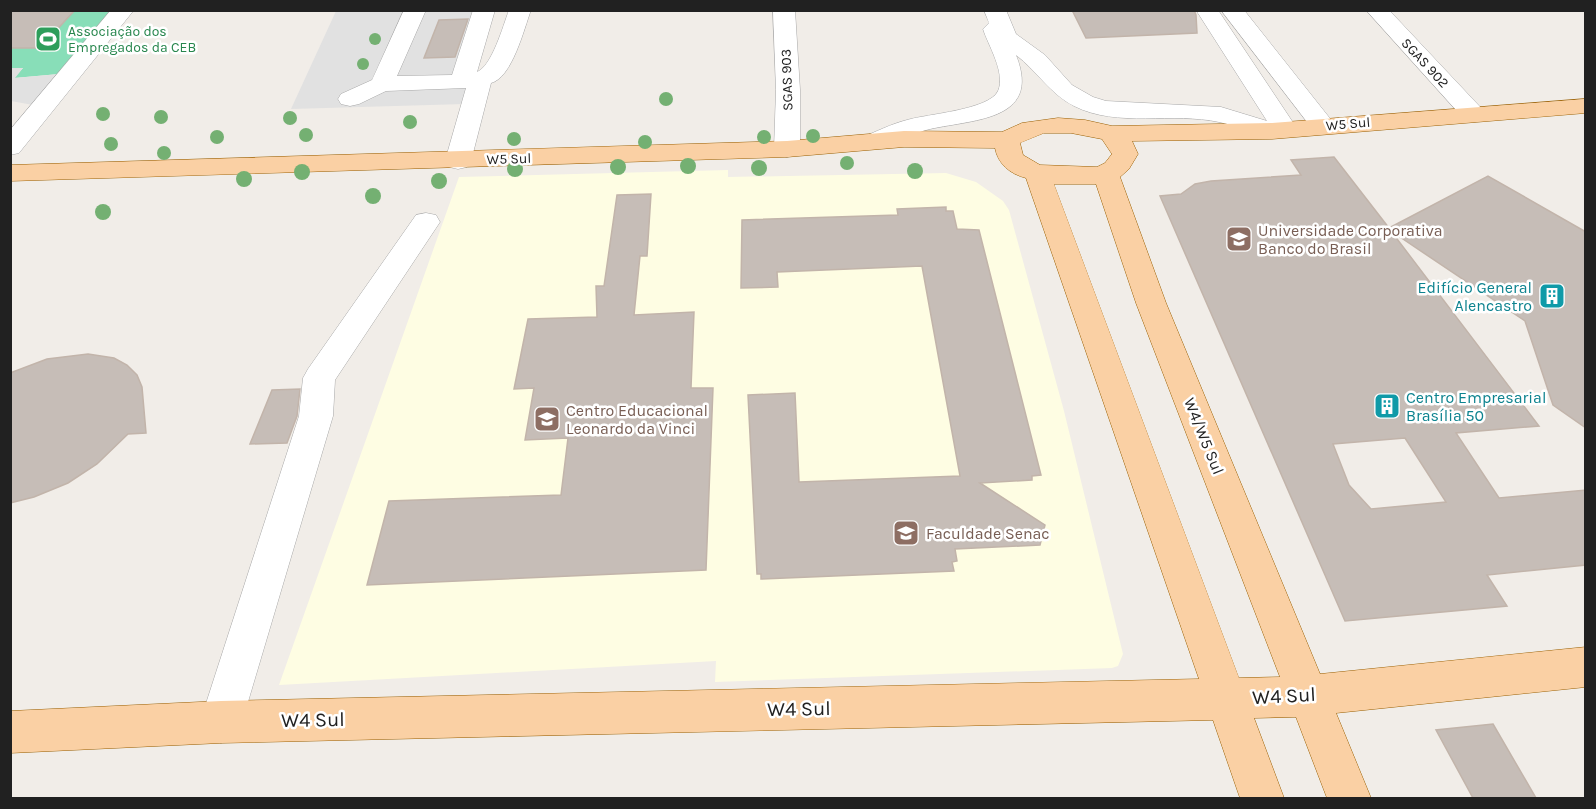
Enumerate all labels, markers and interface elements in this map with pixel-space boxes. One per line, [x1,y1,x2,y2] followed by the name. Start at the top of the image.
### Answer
[68,23,196,56] place label: Associação dos Empregados da CEB
[33,24,63,54] sports icon: Associação dos Empregados da CEB
[1398,35,1452,91] street label: SGAS 902
[777,49,797,111] street label: SGAS 903
[1325,114,1371,134] street label: W5 Sul
[486,150,532,168] street label: W5 Sul
[1258,221,1443,258] place label: Universidade Corporativa Banco do Brasil
[1224,224,1254,254] school or university icon: Universidade Corporativa Banco do Brasil
[1417,278,1532,315] place label: Edifício General Alencastro
[1537,281,1567,311] building icon: Edifício General Alencastro
[1406,388,1546,425] place label: Centro Empresarial Brasília 50
[1372,391,1402,421] building icon: Centro Empresarial Brasília 50
[1180,395,1228,477] street label: W4/W5 Sul
[566,401,708,438] place label: Centro Educacional Leonardo da Vinci
[532,404,562,434] school or university icon: Centro Educacional Leonardo da Vinci
[891,518,921,548] school or university icon: Faculdade Senac
[926,524,1050,543] place label: Faculdade Senac
[1252,683,1316,709] street label: W4 Sul
[767,697,831,721] street label: W4 Sul
[281,708,345,732] street label: W4 Sul

